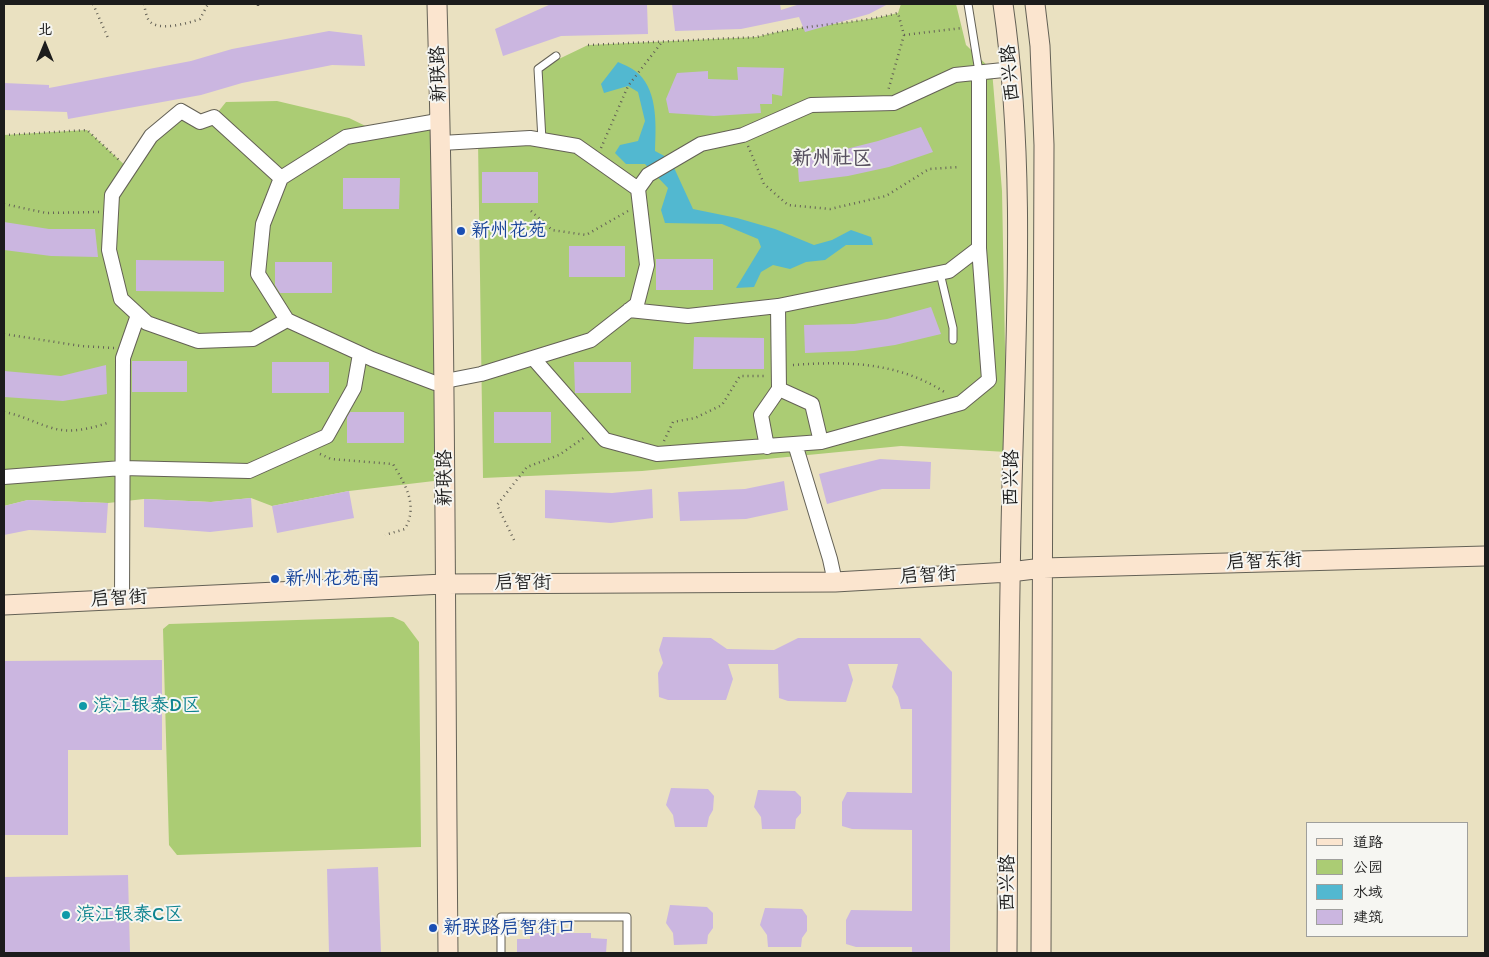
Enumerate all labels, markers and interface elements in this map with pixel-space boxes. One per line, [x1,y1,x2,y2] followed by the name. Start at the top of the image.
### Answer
[20,20,70,70] north arrow
[38,21,52,38] text: 北
[997,44,1025,102] street label: 西兴路
[427,45,451,103] street label: 新联路
[792,147,872,171] district label: 新州社区
[471,220,547,242] place label: 新州花苑
[455,225,467,237] marker: 新州花苑
[1000,449,1024,507] street label: 西兴路
[434,450,456,506] street label: 新联路
[1226,549,1302,575] street label: 启智东街
[899,563,957,589] street label: 启智街
[285,568,380,590] place label: 新州花苑南
[495,572,551,594] street label: 启智街
[269,573,281,585] marker: 新州花苑南
[90,586,148,612] street label: 启智街
[93,695,201,717] place label: 滨江银泰D区
[77,700,89,712] marker: 滨江银泰D区
[1306,822,1469,937] legend
[1353,833,1383,851] text: 道路
[997,855,1019,911] street label: 西兴路
[1353,858,1383,876] text: 公园
[1353,883,1383,901] text: 水域
[76,904,183,926] place label: 滨江银泰C区
[1353,908,1383,926] text: 建筑
[60,909,72,921] marker: 滨江银泰C区
[443,917,576,939] place label: 新联路启智街口
[427,922,439,934] marker: 新联路启智街口

